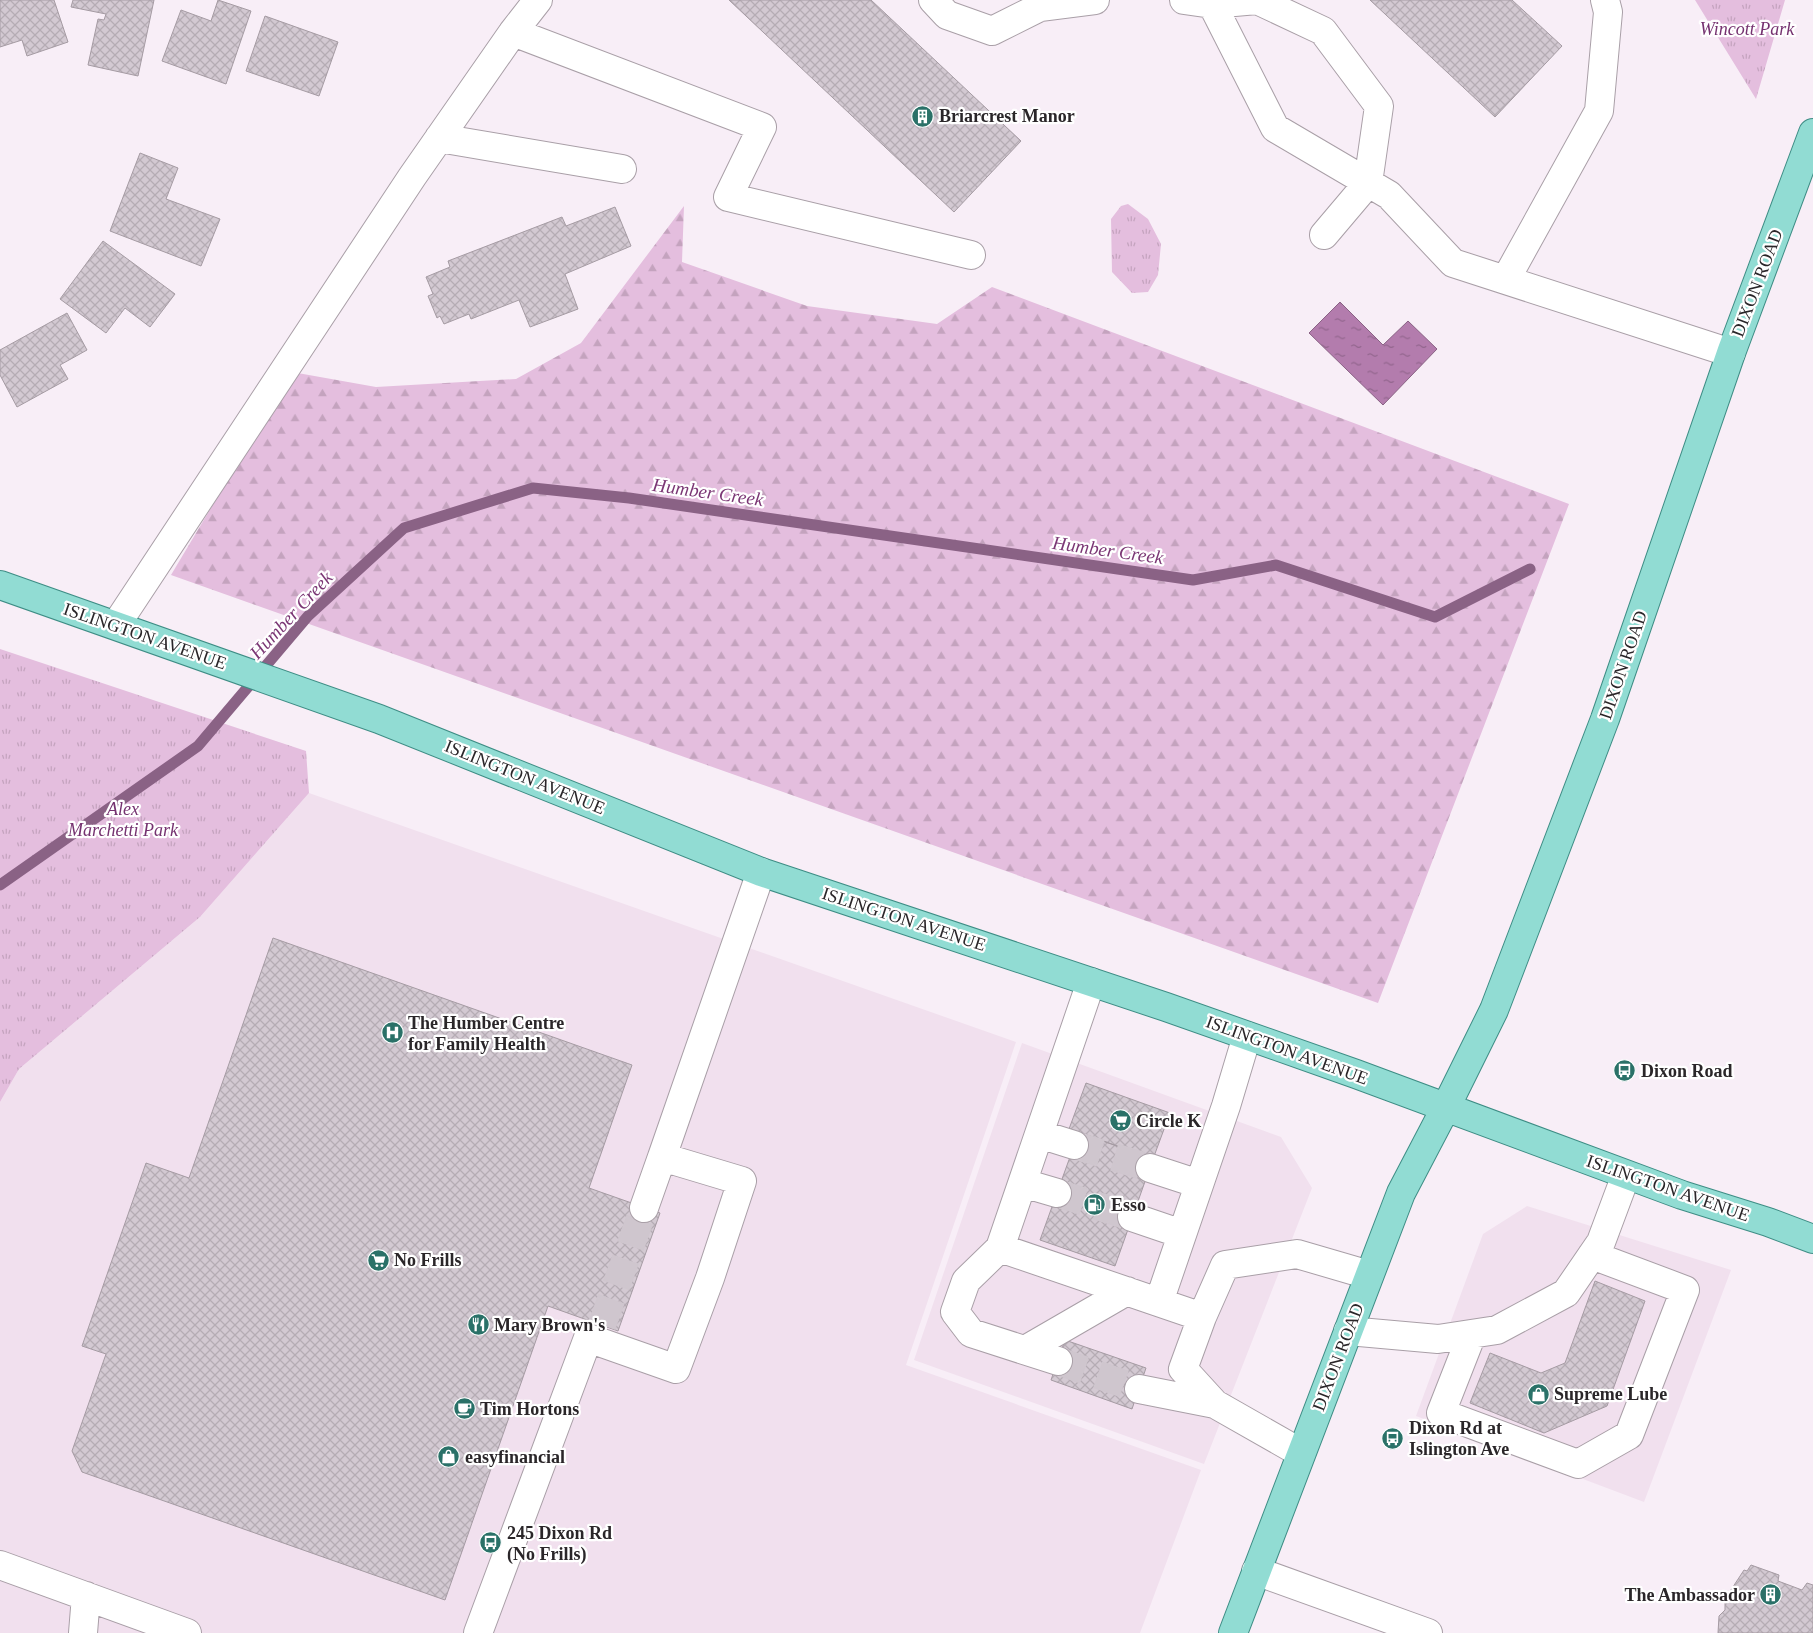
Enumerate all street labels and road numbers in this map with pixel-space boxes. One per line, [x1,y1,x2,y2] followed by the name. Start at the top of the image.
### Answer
[1727,226,1787,340] street label: DIXON ROAD
[61,599,229,673] street label: ISLINGTON AVENUE
[1595,608,1651,722] street label: DIXON ROAD
[442,736,608,818] street label: ISLINGTON AVENUE
[820,883,988,955] street label: ISLINGTON AVENUE
[1203,1011,1371,1089] street label: ISLINGTON AVENUE
[1584,1151,1752,1225] street label: ISLINGTON AVENUE
[1308,1300,1368,1414] street label: DIXON ROAD

